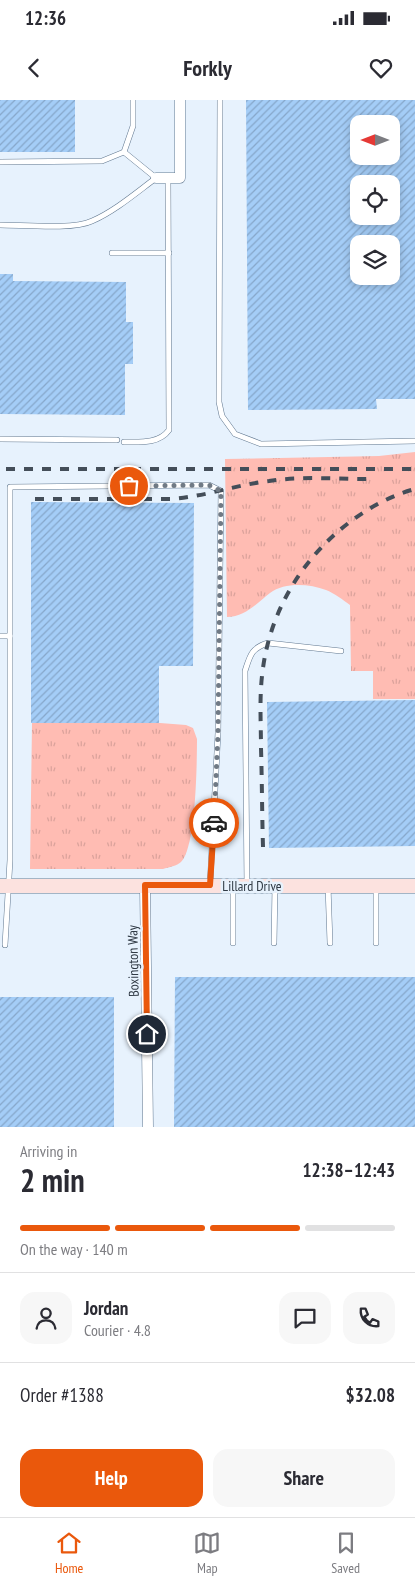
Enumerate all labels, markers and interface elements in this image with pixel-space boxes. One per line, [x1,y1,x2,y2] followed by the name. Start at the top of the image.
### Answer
[25,6,66,30] text: 12:36
[20,54,48,82] icon: back
[183,54,232,82] text: Forkly
[367,54,395,82] icon: heart
[350,115,400,165] north arrow
[350,115,400,285] map controls
[350,175,400,225] button: locate
[350,235,400,285] button: layers
[108,465,150,507] pin
[115,472,143,500] icon: bag
[189,798,239,848] courier
[200,809,228,837] icon: car
[222,877,282,895] street label: Lillard Drive
[123,924,143,997] street label: Boxington Way
[126,1013,168,1055] pin
[133,1020,161,1048] icon: home
[20,1141,77,1161] text: Arriving in
[302,1158,395,1182] text: 12:38–12:43
[20,1159,85,1201] text: 2 min
[20,1239,128,1259] text: On the way · 140 m
[20,1292,72,1344] button: person
[279,1292,331,1344] button: chat
[343,1292,395,1344] button: phone
[84,1296,128,1320] text: Jordan
[84,1320,151,1340] text: Courier · 4.8
[20,1383,104,1407] text: Order #1388
[346,1383,395,1407] text: $32.08
[20,1449,203,1507] button: Help
[213,1449,395,1507] button: Share
[55,1529,83,1577] tab: Home
[193,1529,221,1577] tab: Map
[331,1529,360,1577] tab: Saved

